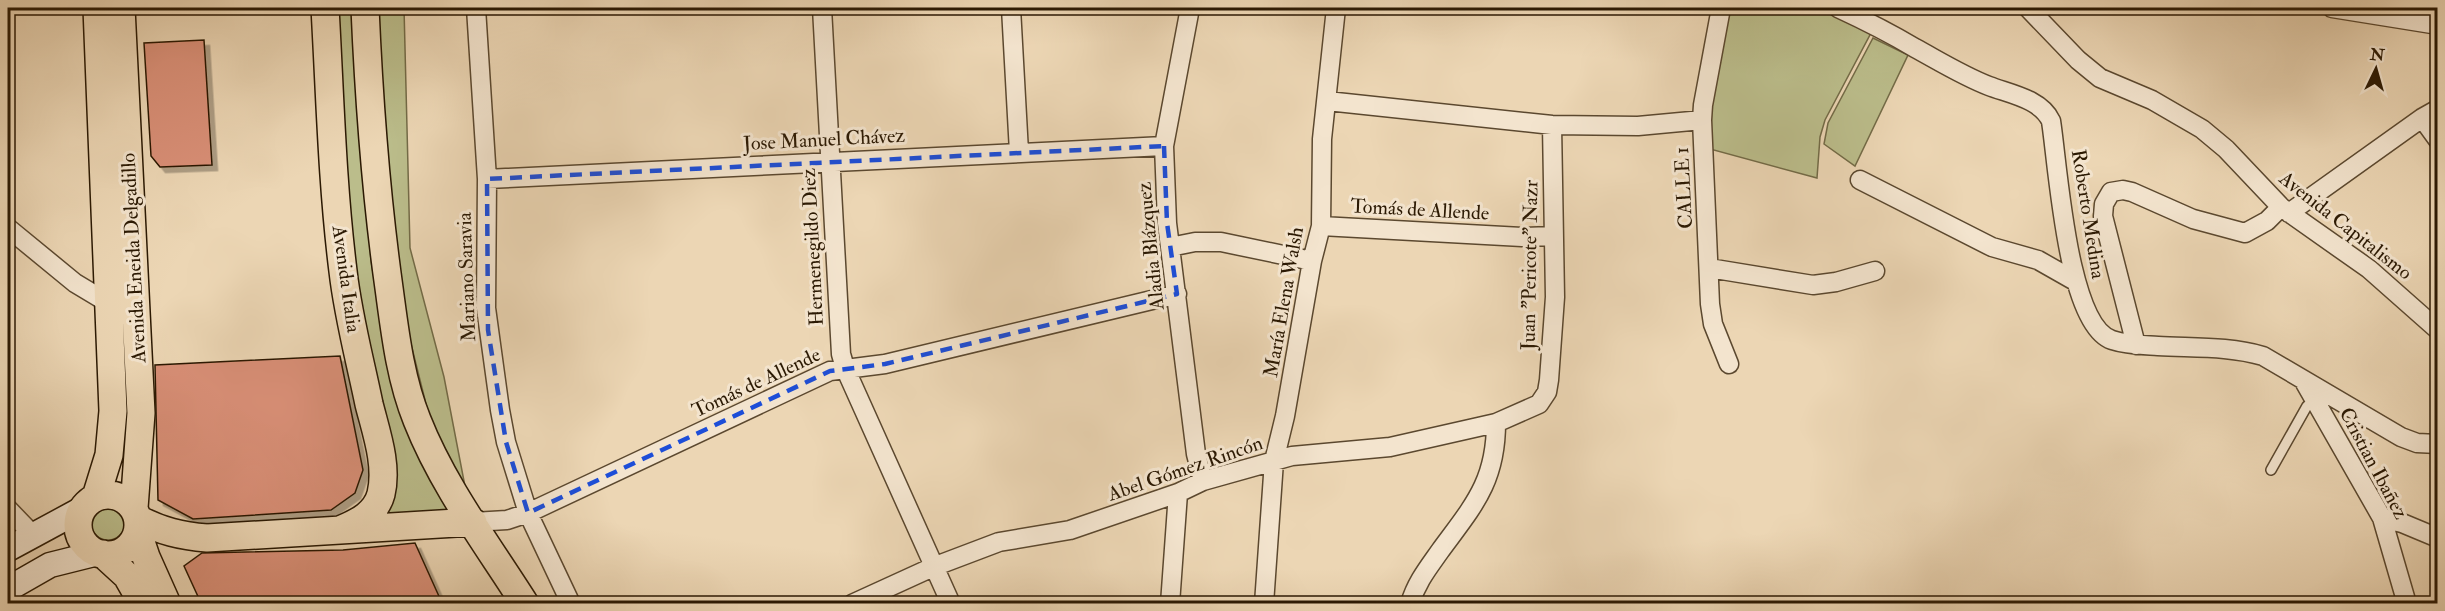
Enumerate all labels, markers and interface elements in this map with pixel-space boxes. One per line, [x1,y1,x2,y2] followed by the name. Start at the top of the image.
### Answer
[2346,39,2406,99] north arrow
[2368,44,2386,66] text: N
[741,123,906,156] street label: Jose Manuel Chávez
[1669,146,1698,230] street label: CALLE 1
[2066,148,2111,281] street label: Roberto Medina
[116,152,152,365] street label: Avenida Eneida Delgadillo
[2273,165,2417,286] street label: Avenida Capitalismo
[796,167,829,326] street label: Hermenegildo Diez
[1516,179,1543,351] street label: Juan "Pericote" Nazr
[1131,180,1170,312] street label: Aladia Blázquez
[1350,193,1490,226] street label: Tomás de Allende
[452,211,481,342] street label: Mariano Saravia
[326,223,367,335] street label: Avenida Italia
[1258,224,1309,379] street label: María Elena Walsh
[688,342,824,423] street label: Tomás de Allende
[2334,403,2414,524] street label: Cristian Ibañez
[1103,430,1266,507] street label: Abel Gómez Rincón

